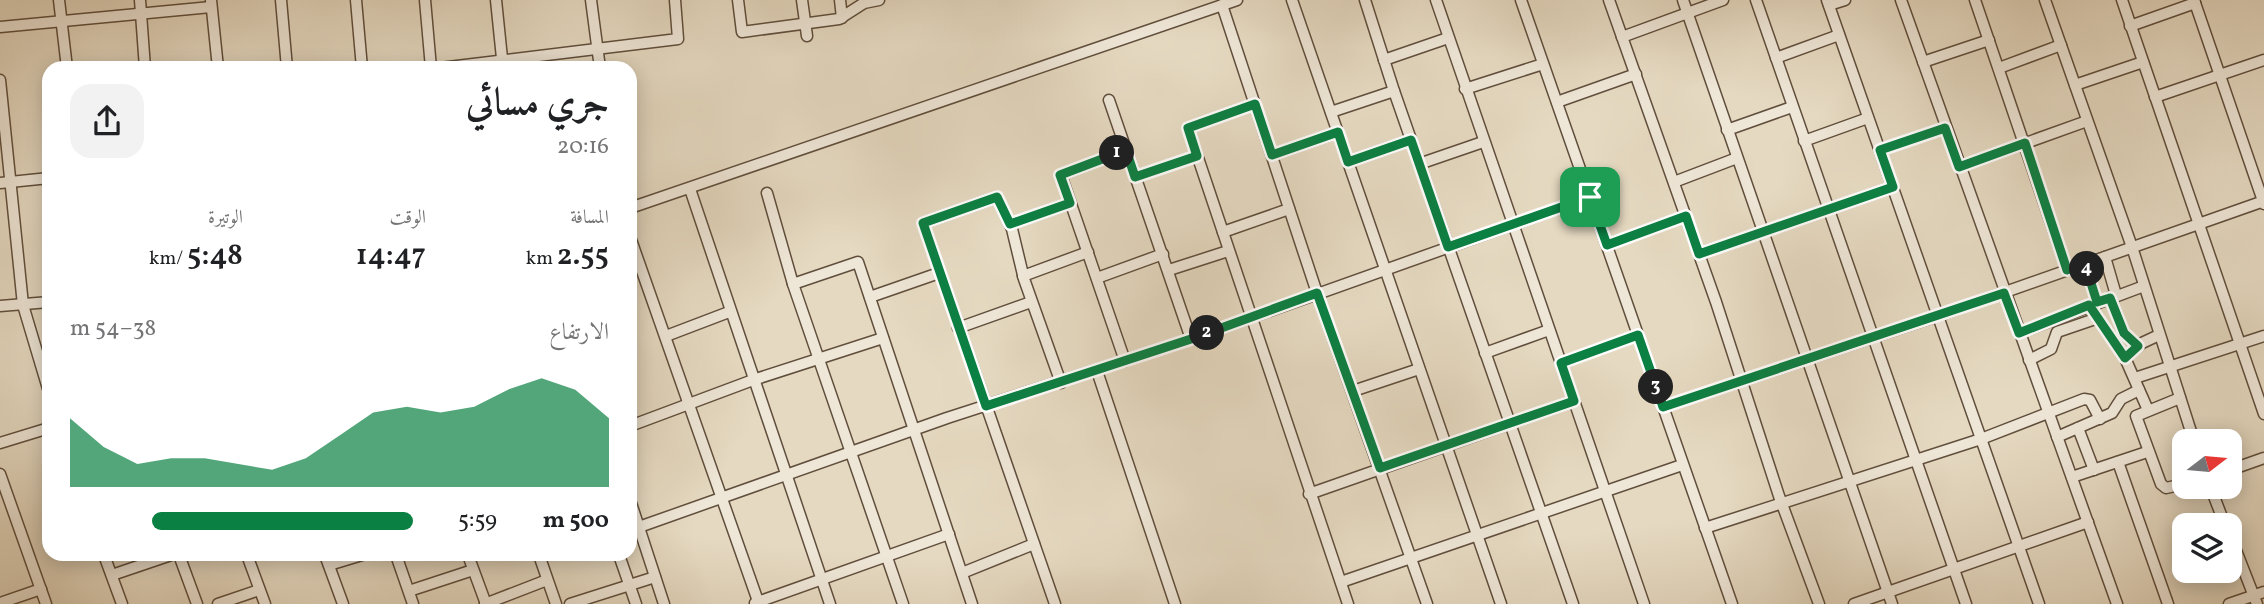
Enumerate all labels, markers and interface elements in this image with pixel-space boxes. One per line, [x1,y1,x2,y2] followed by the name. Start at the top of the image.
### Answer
[466,78,609,131] text: جري مسائي
[70,84,144,158] button: share
[557,131,609,163] text: 20:16
[1100,136,1134,170] pin: 1
[1113,139,1120,165] text: 1
[1560,167,1620,227] pin
[1571,178,1609,216] icon: arrive
[208,205,243,231] text: الوتيرة
[390,205,426,231] text: الوقت
[570,205,609,231] text: المسافة
[187,235,243,277] text: 5:48
[356,235,426,277] text: 14:47
[557,235,609,277] text: 2.55
[149,246,187,272] text: /km
[526,246,557,272] text: km
[2070,252,2104,286] pin: 4
[2081,255,2092,281] text: 4
[70,313,156,345] text: 38–54 m
[1190,316,1224,350] pin: 2
[549,317,609,349] text: الارتفاع
[1202,319,1211,345] text: 2
[1638,370,1674,404] pin: 3
[1651,373,1660,399] text: 3
[2172,429,2242,499] north arrow
[2172,429,2242,583] map controls
[458,505,497,537] text: 5:59
[543,505,609,537] text: 500 m
[2172,513,2242,583] button: layers

